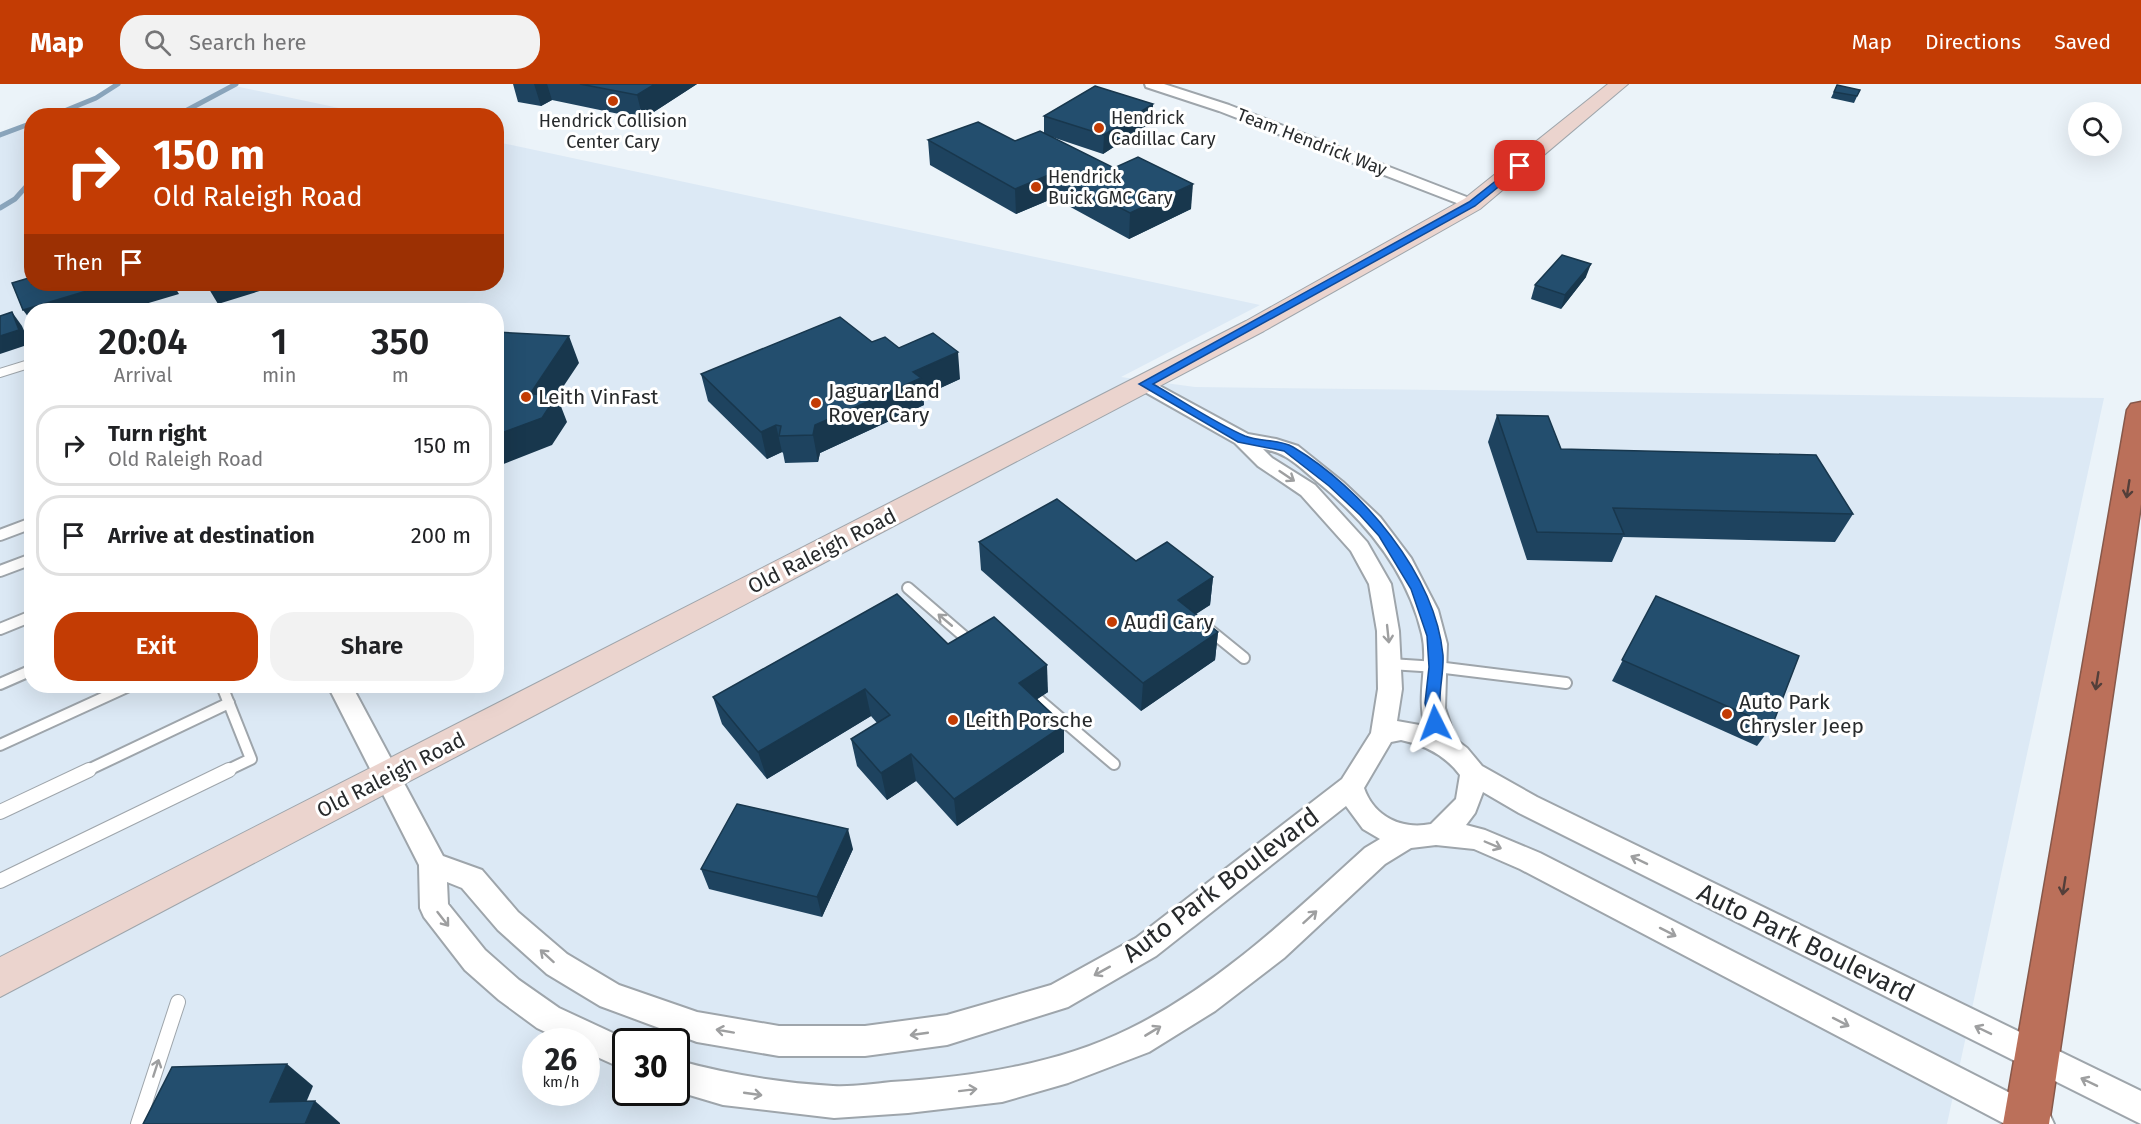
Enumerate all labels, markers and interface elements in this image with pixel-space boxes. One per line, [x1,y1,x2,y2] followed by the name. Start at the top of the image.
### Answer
[120,15,540,69] search box
[30,26,84,59] text: Map
[141,26,174,59] icon: search
[189,29,307,56] text: Search here
[1852,29,1892,55] text: Map
[1925,29,2021,55] text: Directions
[2054,29,2111,55] text: Saved
[606,94,620,108] marker: Hendrick Collision Center Cary
[2068,102,2122,156] map controls
[2068,102,2122,156] button: search
[1234,103,1390,181] street label: Team Hendrick Way
[1111,107,1216,150] place label: Hendrick Cadillac Cary
[539,110,687,153] place label: Hendrick Collision Center Cary
[1092,121,1106,135] marker: Hendrick Cadillac Cary
[153,130,265,180] text: 150 m
[54,132,132,210] icon: right
[1494,140,1545,191] pin
[1503,149,1536,182] icon: arrive
[1048,166,1173,209] place label: Hendrick Buick GMC Cary
[1029,180,1043,194] marker: Hendrick Buick GMC Cary
[153,181,363,213] text: Old Raleigh Road
[115,246,148,279] icon: arrive
[54,249,103,276] text: Then
[99,320,187,364] text: 20:04
[271,320,287,364] text: 1
[371,320,429,364] text: 350
[114,363,172,387] text: Arrival
[262,363,296,387] text: min
[392,363,409,387] text: m
[828,378,940,428] place label: Jaguar Land Rover Cary
[538,384,659,410] place label: Leith VinFast
[519,390,533,404] marker: Leith VinFast
[809,396,823,410] marker: Jaguar Land Rover Cary
[108,420,207,447] text: Turn right
[57,429,90,462] icon: right
[413,432,471,459] text: 150 m
[108,447,263,471] text: Old Raleigh Road
[1278,470,1295,482] one-way arrow
[2123,478,2134,498] one-way arrow
[743,502,901,600] street label: Old Raleigh Road
[57,519,90,552] icon: arrive
[108,522,315,549] text: Arrive at destination
[411,522,471,549] text: 200 m
[1124,609,1214,635] place label: Audi Cary
[54,612,258,681] button: Exit
[270,612,474,681] button: Share
[938,613,953,627] one-way arrow
[1105,615,1119,629] marker: Audi Cary
[1383,624,1394,643] one-way arrow
[2092,671,2103,691] one-way arrow
[1739,689,1864,739] place label: Auto Park Chrysler Jeep
[1403,691,1467,755] position arrow
[965,707,1093,733] place label: Leith Porsche
[1720,707,1734,721] marker: Auto Park Chrysler Jeep
[946,713,960,727] marker: Leith Porsche
[312,726,470,824] street label: Old Raleigh Road
[1117,801,1325,969] street label: Auto Park Boulevard
[1484,840,1502,851] one-way arrow
[1630,854,1648,866] one-way arrow
[2058,875,2069,895] one-way arrow
[1692,877,1920,1009] street label: Auto Park Boulevard
[1303,910,1318,924] one-way arrow
[436,911,449,927] one-way arrow
[1658,927,1676,938] one-way arrow
[540,949,555,963] one-way arrow
[1094,965,1111,977] one-way arrow
[1832,1016,1850,1028] one-way arrow
[1975,1024,1993,1035] one-way arrow
[1144,1025,1161,1037] one-way arrow
[716,1026,735,1037] one-way arrow
[612,1028,690,1106] speed limit sign: 30
[909,1029,929,1040] one-way arrow
[545,1042,577,1078] text: 26
[152,1060,163,1078] one-way arrow
[542,1073,580,1091] text: km/h
[2080,1076,2098,1087] one-way arrow
[958,1084,978,1095] one-way arrow
[743,1088,763,1099] one-way arrow

